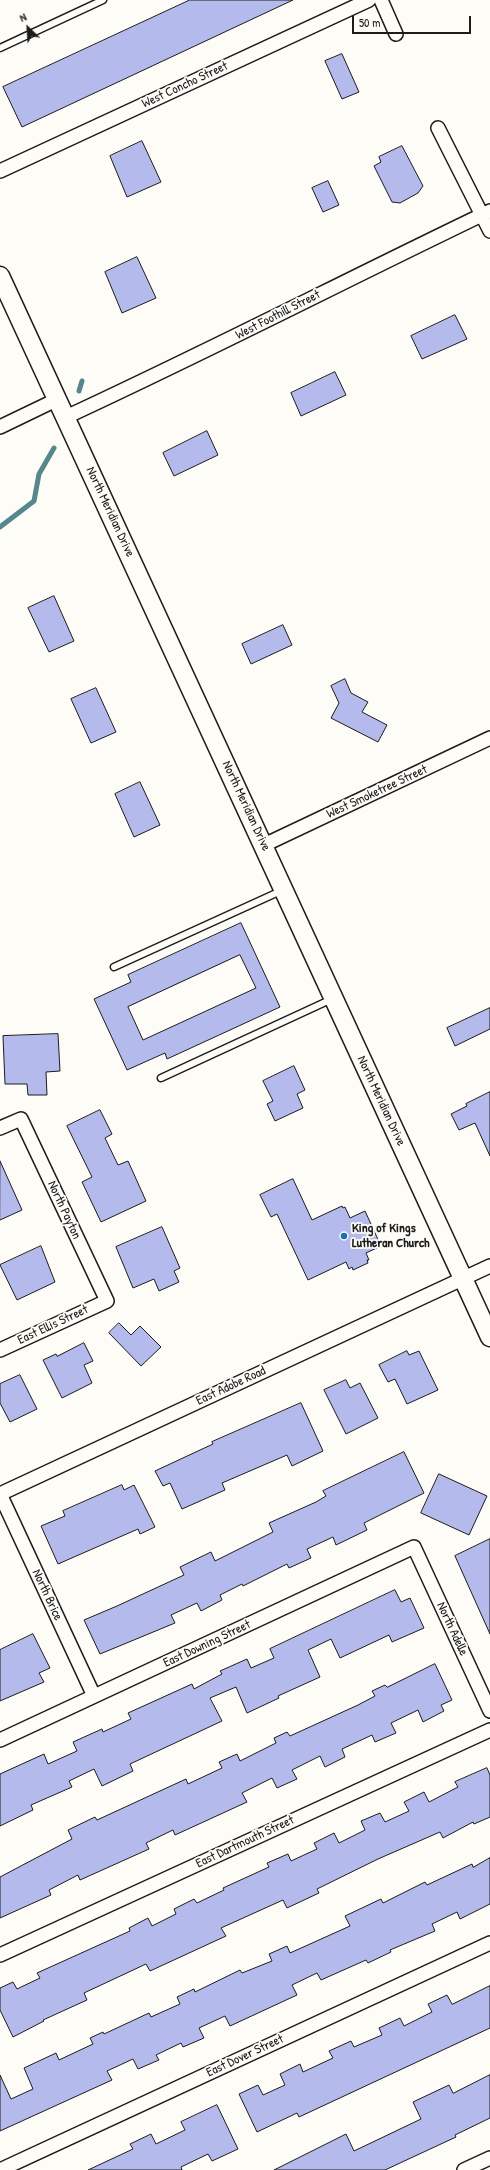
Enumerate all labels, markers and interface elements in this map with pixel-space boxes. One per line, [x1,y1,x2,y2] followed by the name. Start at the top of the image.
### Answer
[8,8,48,48] north arrow
[354,8,473,34] scale bar
[17,10,29,25] text: N
[359,14,380,31] text: 50 m
[140,58,230,112] street label: West Concho Street
[233,287,323,343] street label: West Foothill Street
[82,465,138,559] street label: North Meridian Drive
[218,759,274,853] street label: North Meridian Drive
[324,762,430,822] street label: West Smoketree Street
[353,1054,409,1148] street label: North Meridian Drive
[44,1178,84,1242] street label: North Payton
[352,1221,429,1252] place label: King of Kings Lutheran Church
[339,1231,349,1241] marker: King of Kings Lutheran Church
[15,1302,91,1348] street label: East Ellis Street
[194,1363,268,1409] street label: East Adobe Road
[28,1567,66,1623] street label: North Brice
[433,1600,471,1658] street label: North Adelle
[161,1617,253,1671] street label: East Downing Street
[193,1812,297,1872] street label: East Dartmouth Street
[204,2031,286,2081] street label: East Dover Street

